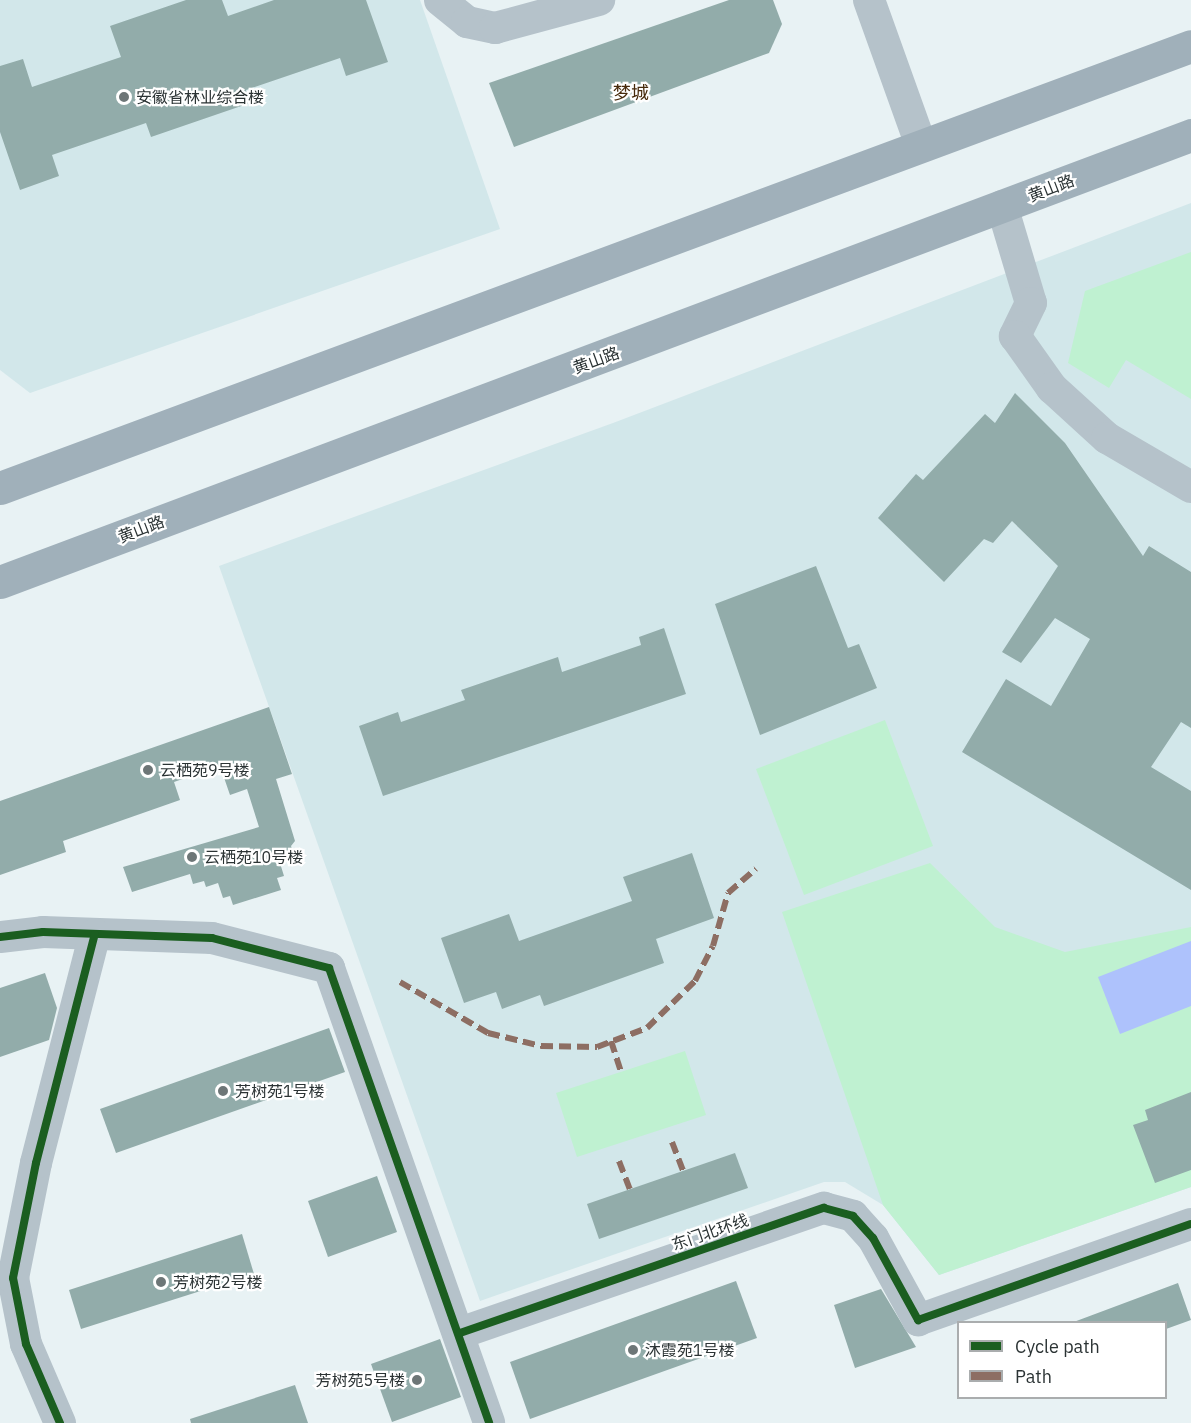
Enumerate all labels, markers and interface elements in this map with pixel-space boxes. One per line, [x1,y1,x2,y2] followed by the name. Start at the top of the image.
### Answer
[613,82,649,104] district label: 梦城
[136,87,264,107] place label: 安徽省林业综合楼
[117,90,131,104] marker: 安徽省林业综合楼
[1025,170,1077,206] street label: 黄山路
[570,343,622,377] street label: 黄山路
[115,511,167,547] street label: 黄山路
[160,760,250,780] place label: 云栖苑9号楼
[141,763,155,777] marker: 云栖苑9号楼
[204,847,303,867] place label: 云栖苑10号楼
[185,850,199,864] marker: 云栖苑10号楼
[235,1081,325,1101] place label: 芳树苑1号楼
[216,1084,230,1098] marker: 芳树苑1号楼
[669,1210,751,1254] street label: 东门北环线
[173,1272,263,1292] place label: 芳树苑2号楼
[154,1275,168,1289] marker: 芳树苑2号楼
[957,1321,1167,1399] legend
[1015,1335,1100,1358] text: Cycle path
[645,1340,735,1360] place label: 沐霞苑1号楼
[626,1343,640,1357] marker: 沐霞苑1号楼
[1015,1365,1052,1388] text: Path
[315,1370,405,1390] place label: 芳树苑5号楼
[410,1373,424,1387] marker: 芳树苑5号楼

